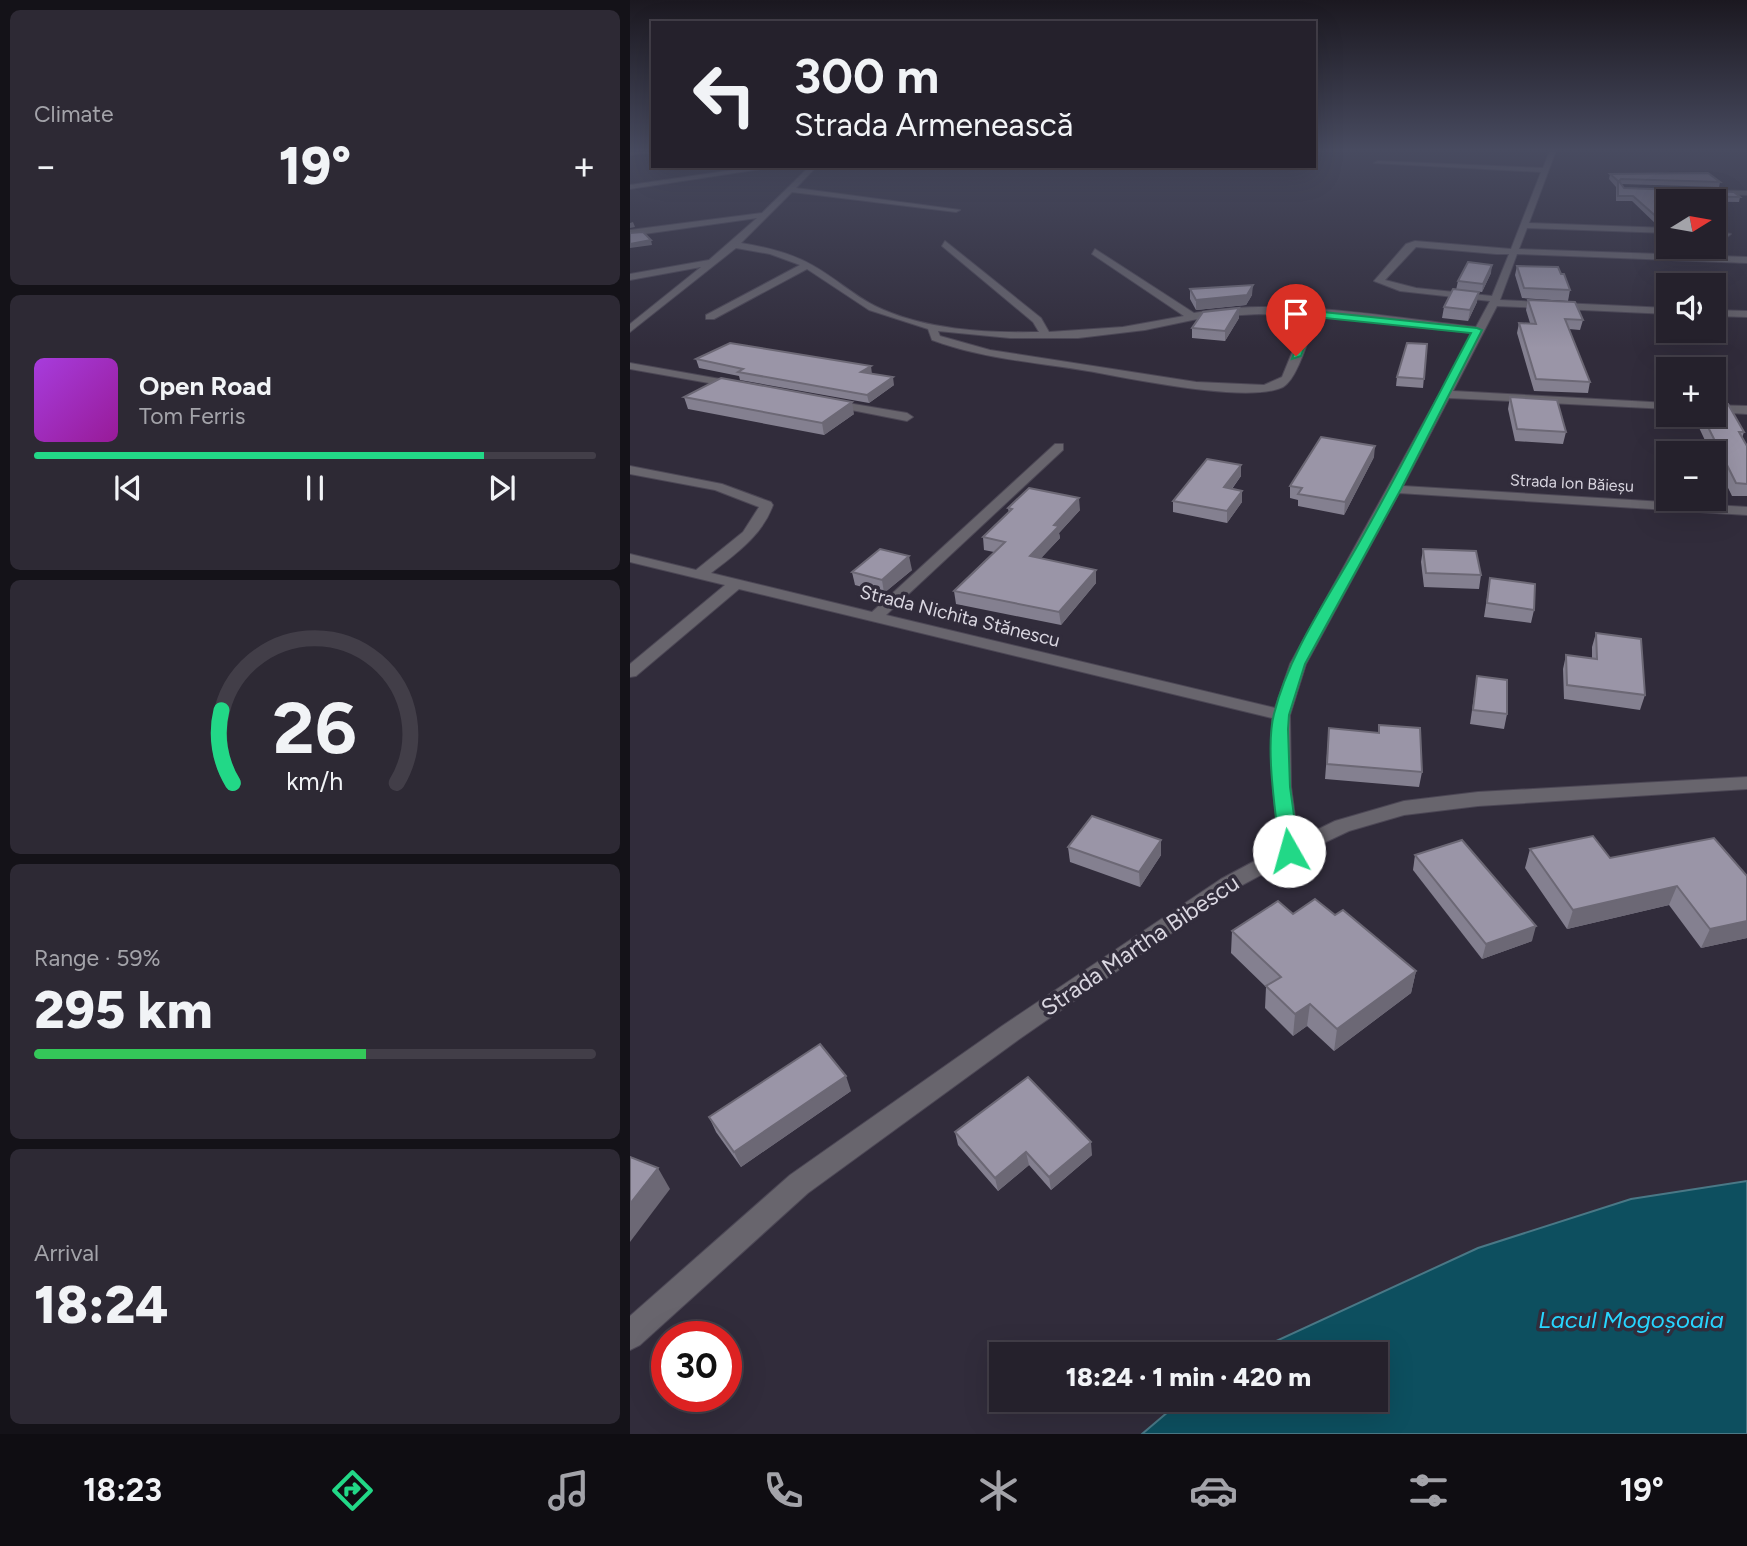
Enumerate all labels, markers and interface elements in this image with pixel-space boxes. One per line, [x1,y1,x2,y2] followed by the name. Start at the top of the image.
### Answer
[794,46,939,105] text: 300 m
[679,49,770,140] icon: left
[34,100,113,128] text: Climate
[794,106,1073,144] text: Strada Armenească
[279,135,351,197] text: 19°
[34,143,58,189] text: −
[572,143,596,189] text: +
[1656,189,1726,259] north arrow
[1656,189,1726,511] map controls
[1656,273,1726,343] button: sound
[1266,284,1326,356] pin
[1277,295,1315,333] icon: arrive
[1656,357,1726,427] button: +
[139,370,272,402] text: Open Road
[139,402,245,430] text: Tom Ferris
[1656,441,1726,511] button: −
[109,469,147,507] icon: previous
[296,469,334,507] icon: pause
[483,469,521,507] icon: next
[1509,470,1635,496] street label: Strada Ion Băieșu
[857,580,1063,652] street label: Strada Nichita Stănescu
[273,684,357,771] text: 26
[286,766,344,796] text: km/h
[1252,814,1326,888] position arrow
[1036,868,1244,1022] street label: Strada Martha Bibescu
[34,944,161,972] text: Range · 59%
[34,979,213,1041] text: 295 km
[34,1239,99,1267] text: Arrival
[34,1274,169,1336] text: 18:24
[1538,1305,1724,1334] water label: Lacul Mogoșoaia
[651,1321,742,1412] speed limit sign: 30
[1066,1361,1311,1393] text: 18:24 · 1 min · 420 m
[328,1466,377,1515] icon: directions
[544,1466,593,1515] icon: music
[759,1466,808,1515] icon: phone
[974,1466,1023,1515] icon: climate
[1189,1466,1238,1515] icon: car
[1404,1466,1453,1515] icon: filters
[83,1471,162,1509] text: 18:23
[1620,1471,1664,1509] text: 19°

